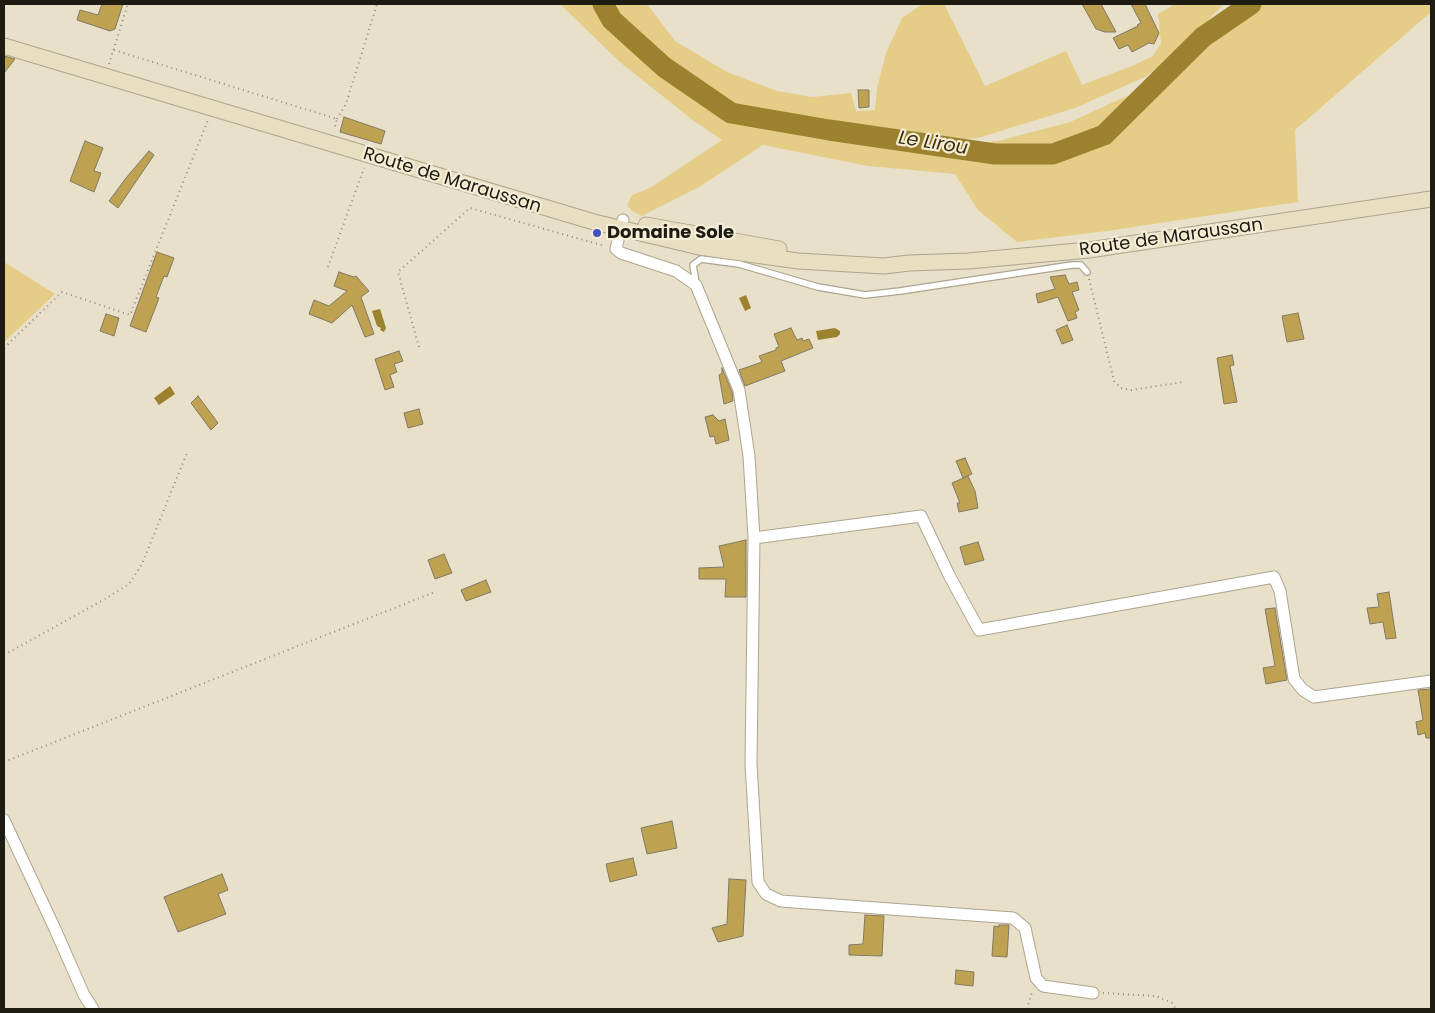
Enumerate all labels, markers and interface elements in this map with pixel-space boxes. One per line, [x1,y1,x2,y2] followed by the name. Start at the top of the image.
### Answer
[897,127,969,161] water label: Le Lirou
[360,144,544,218] street label: Route de Maraussan
[1078,214,1264,262] street label: Route de Maraussan
[607,222,734,244] place label: Domaine Sole
[591,227,603,239] marker: Domaine Sole

